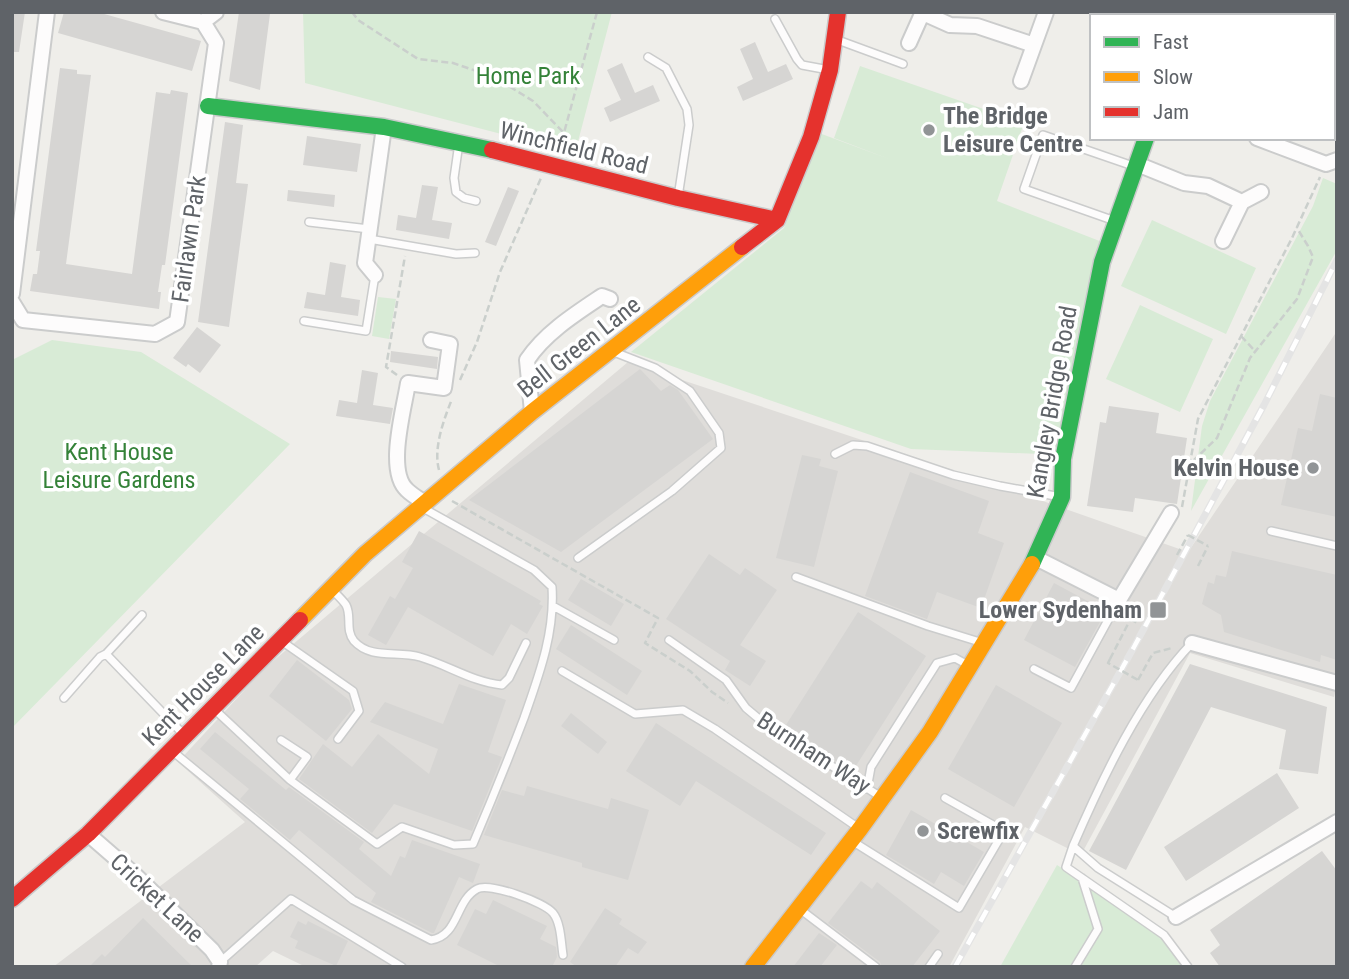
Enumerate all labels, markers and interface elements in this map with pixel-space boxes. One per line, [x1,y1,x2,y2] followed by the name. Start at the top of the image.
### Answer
[1090,14,1335,140] legend
[1153,30,1189,54] text: Fast
[476,62,580,90] park label: Home Park
[1153,65,1193,89] text: Slow
[1153,100,1189,124] text: Jam
[943,102,1083,158] place label: The Bridge Leisure Centre
[497,116,651,180] street label: Winchfield Road
[921,122,937,138] marker: The Bridge Leisure Centre
[166,174,212,304] street label: Fairlawn Park
[512,291,646,403] street label: Bell Green Lane
[1021,304,1083,500] street label: Kangley Bridge Road
[42,438,196,494] park label: Kent House Leisure Gardens
[1173,454,1299,482] place label: Kelvin House
[1305,460,1321,476] marker: Kelvin House
[979,596,1142,624] place label: Lower Sydenham
[1148,600,1168,620] marker: Lower Sydenham
[136,618,270,752] street label: Kent House Lane
[752,706,876,800] street label: Burnham Way
[937,817,1019,845] place label: Screwfix
[915,823,931,839] marker: Screwfix
[104,848,210,948] street label: Cricket Lane

